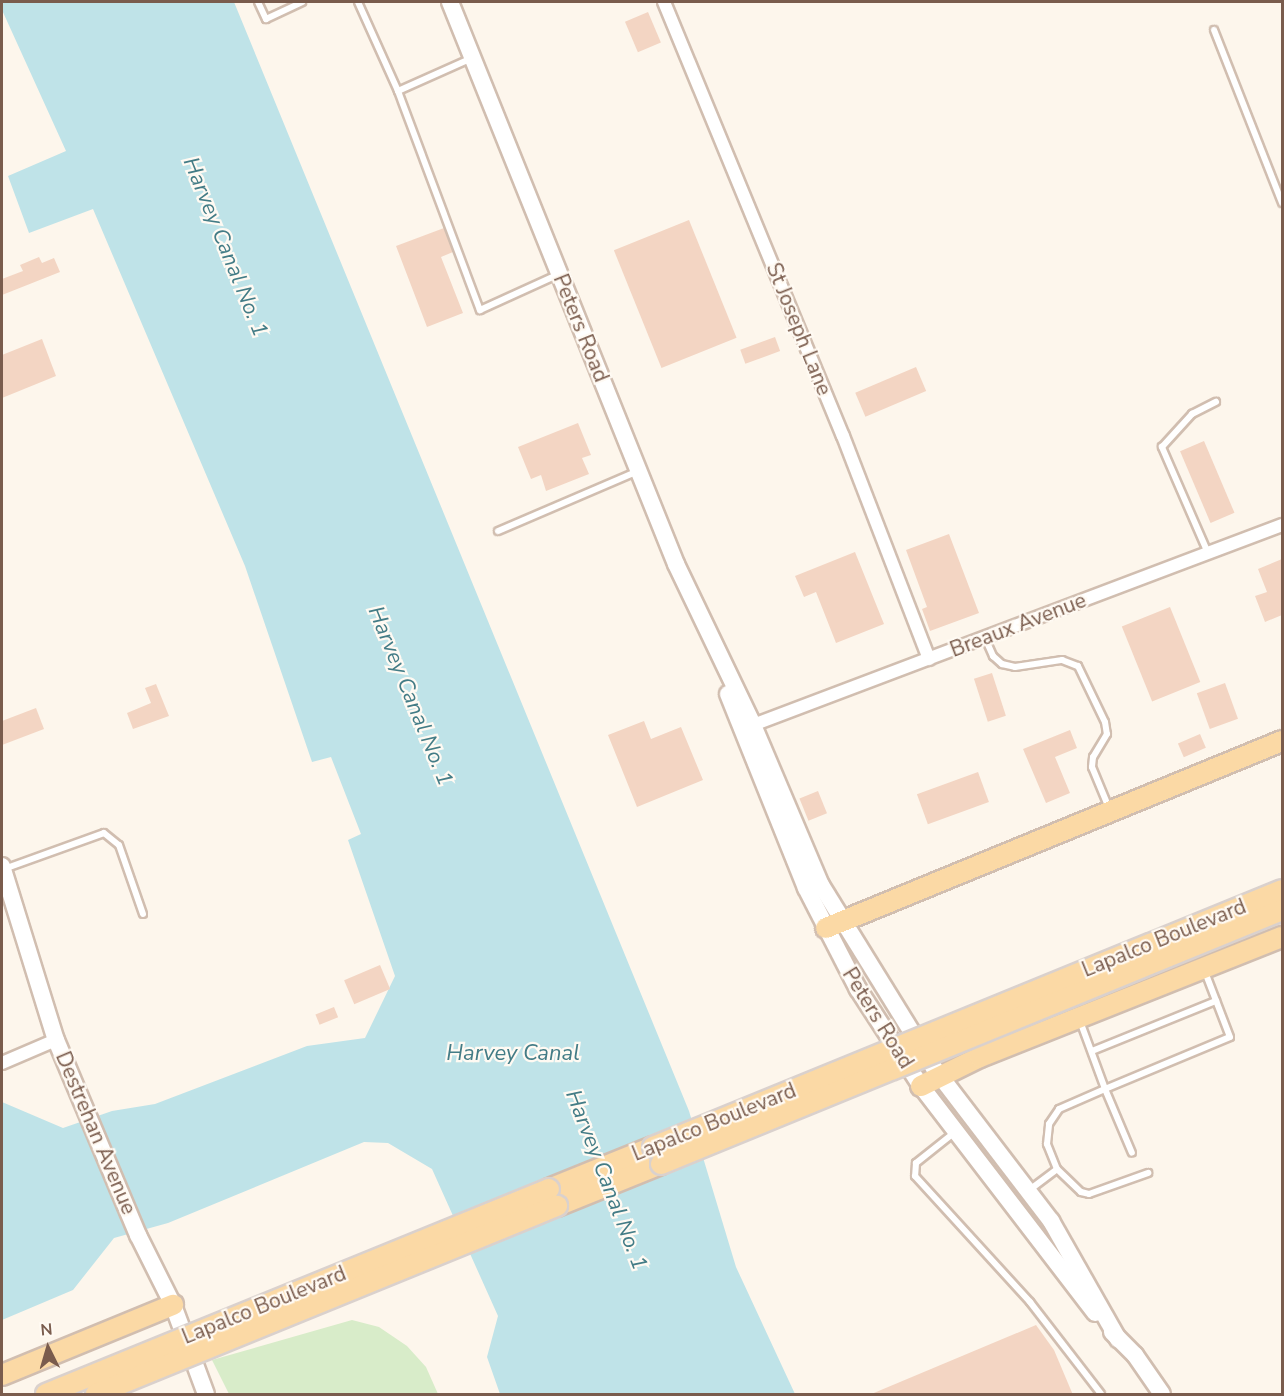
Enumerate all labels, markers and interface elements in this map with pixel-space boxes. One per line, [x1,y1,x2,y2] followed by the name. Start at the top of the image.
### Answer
[177,154,273,340] water label: Harvey Canal No. 1
[761,259,837,399] street label: St Joseph Lane
[548,270,614,386] street label: Peters Road
[946,588,1090,662] street label: Breaux Avenue
[362,603,458,789] water label: Harvey Canal No. 1
[1078,894,1250,982] street label: Lapalco Boulevard
[837,963,919,1073] street label: Peters Road
[446,1041,580,1067] water label: Harvey Canal
[50,1048,142,1218] street label: Destrehan Avenue
[628,1078,800,1166] street label: Lapalco Boulevard
[559,1086,653,1274] water label: Harvey Canal No. 1
[178,1261,350,1349] street label: Lapalco Boulevard
[18,1318,78,1378] north arrow
[40,1319,53,1342] text: N

